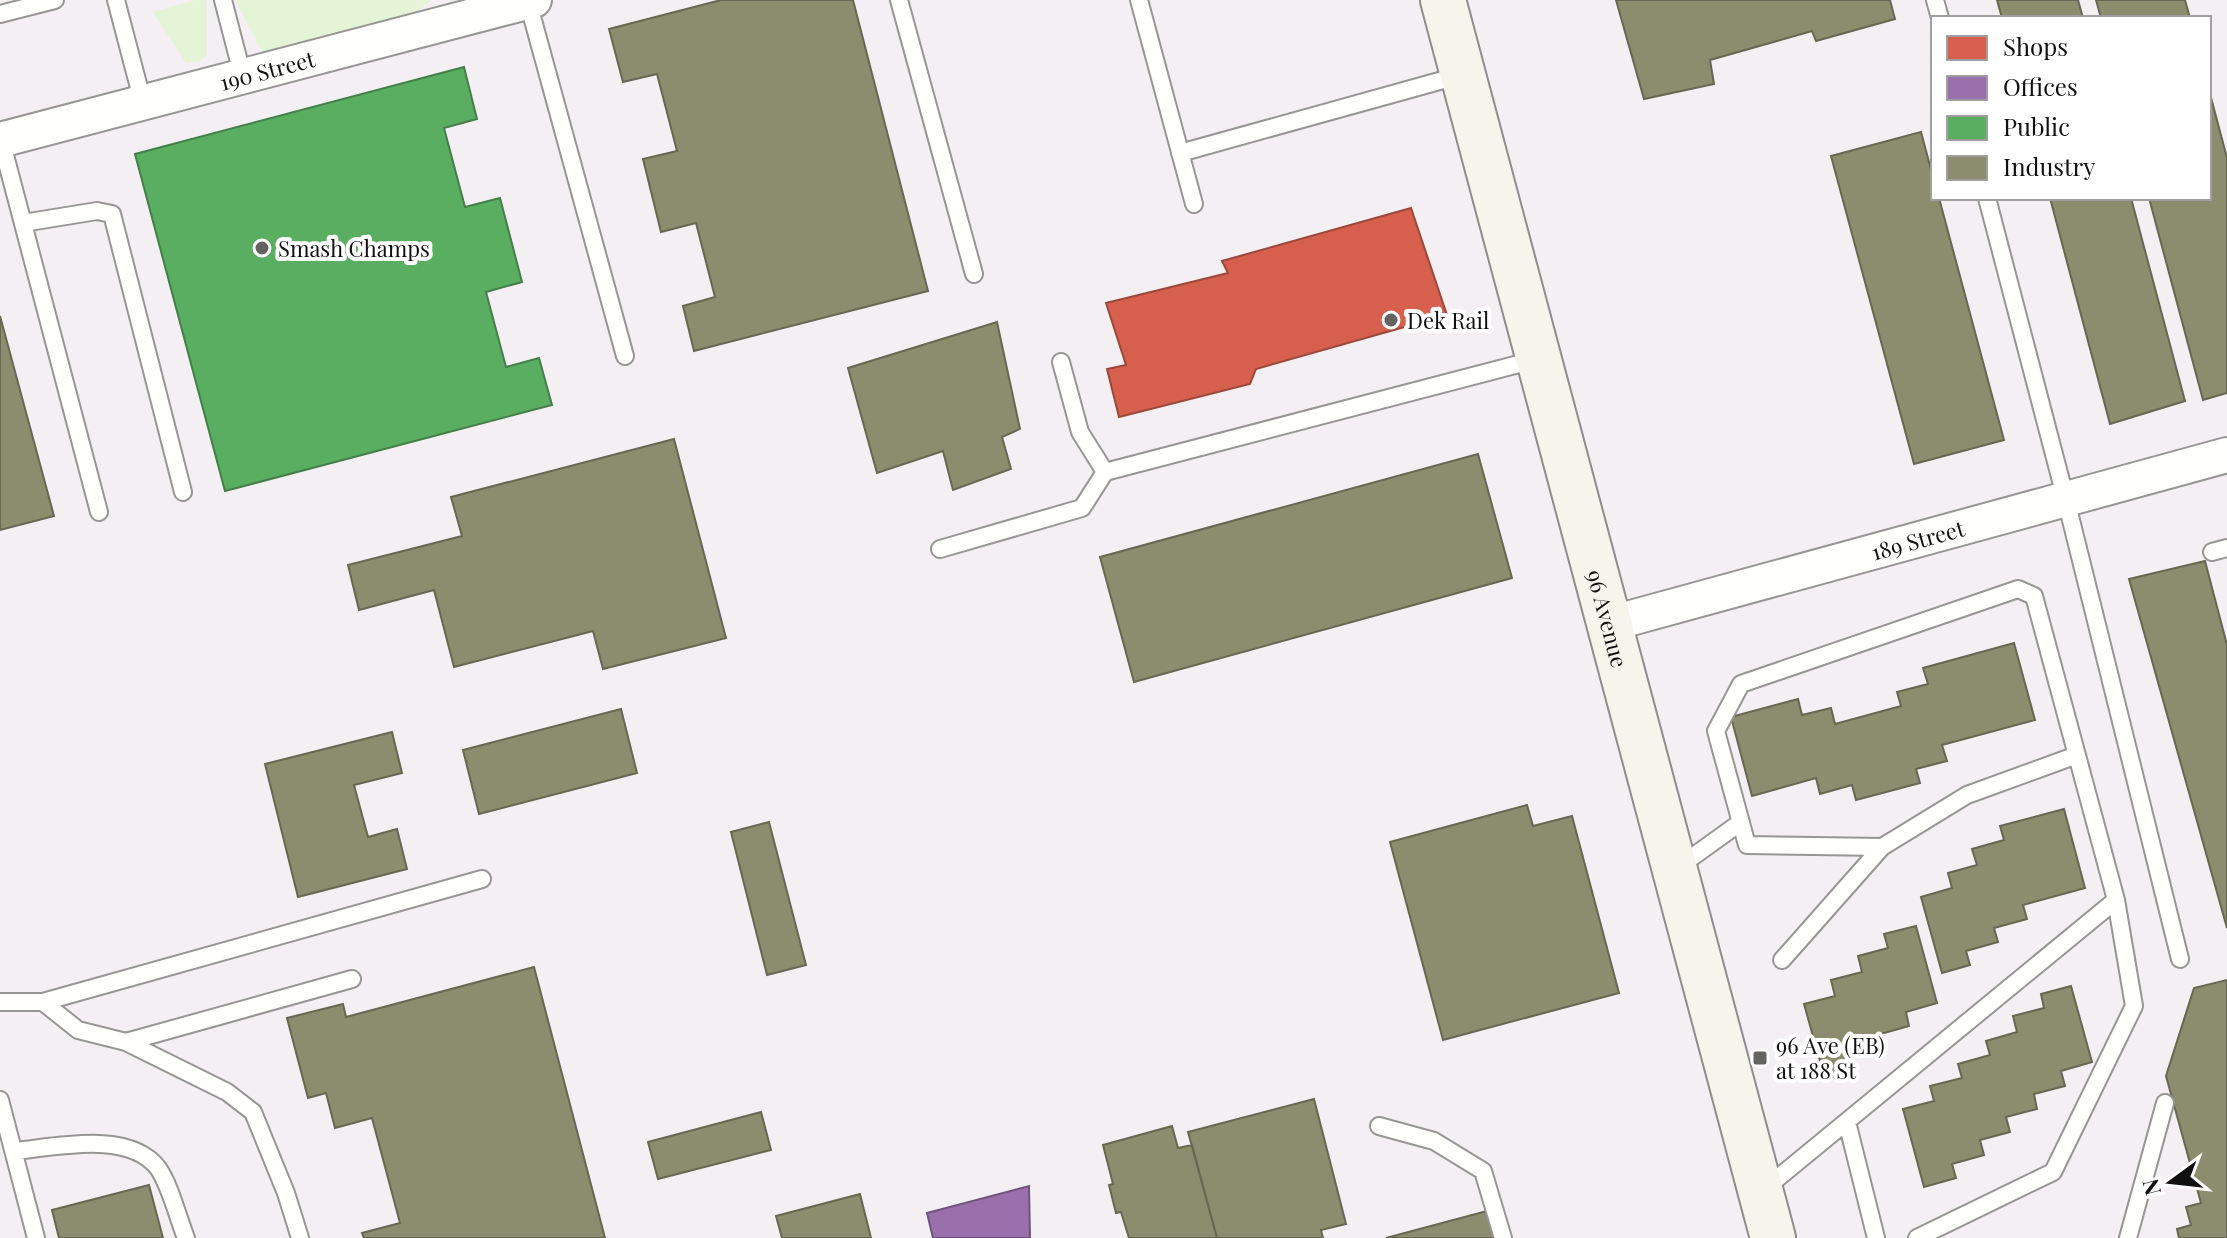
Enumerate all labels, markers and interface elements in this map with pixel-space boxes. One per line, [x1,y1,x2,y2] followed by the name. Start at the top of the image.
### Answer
[1931,16,2211,200] legend
[2003,30,2068,62] text: Shops
[216,43,319,97] street label: 190 Street
[2003,70,2078,102] text: Offices
[2003,110,2070,142] text: Public
[2003,150,2095,182] text: Industry
[278,233,430,263] place label: Smash Champs
[253,239,271,257] marker: Smash Champs
[1407,305,1489,335] place label: Dek Rail
[1382,311,1400,329] marker: Dek Rail
[1868,512,1969,567] street label: 189 Street
[1580,566,1635,671] street label: 96 Avenue
[1776,1030,1885,1085] place label: 96 Ave (EB) at 188 St
[1751,1049,1769,1067] marker: 96 Ave (EB) at 188 St
[2131,1142,2211,1222] north arrow
[2134,1176,2167,1199] text: N

